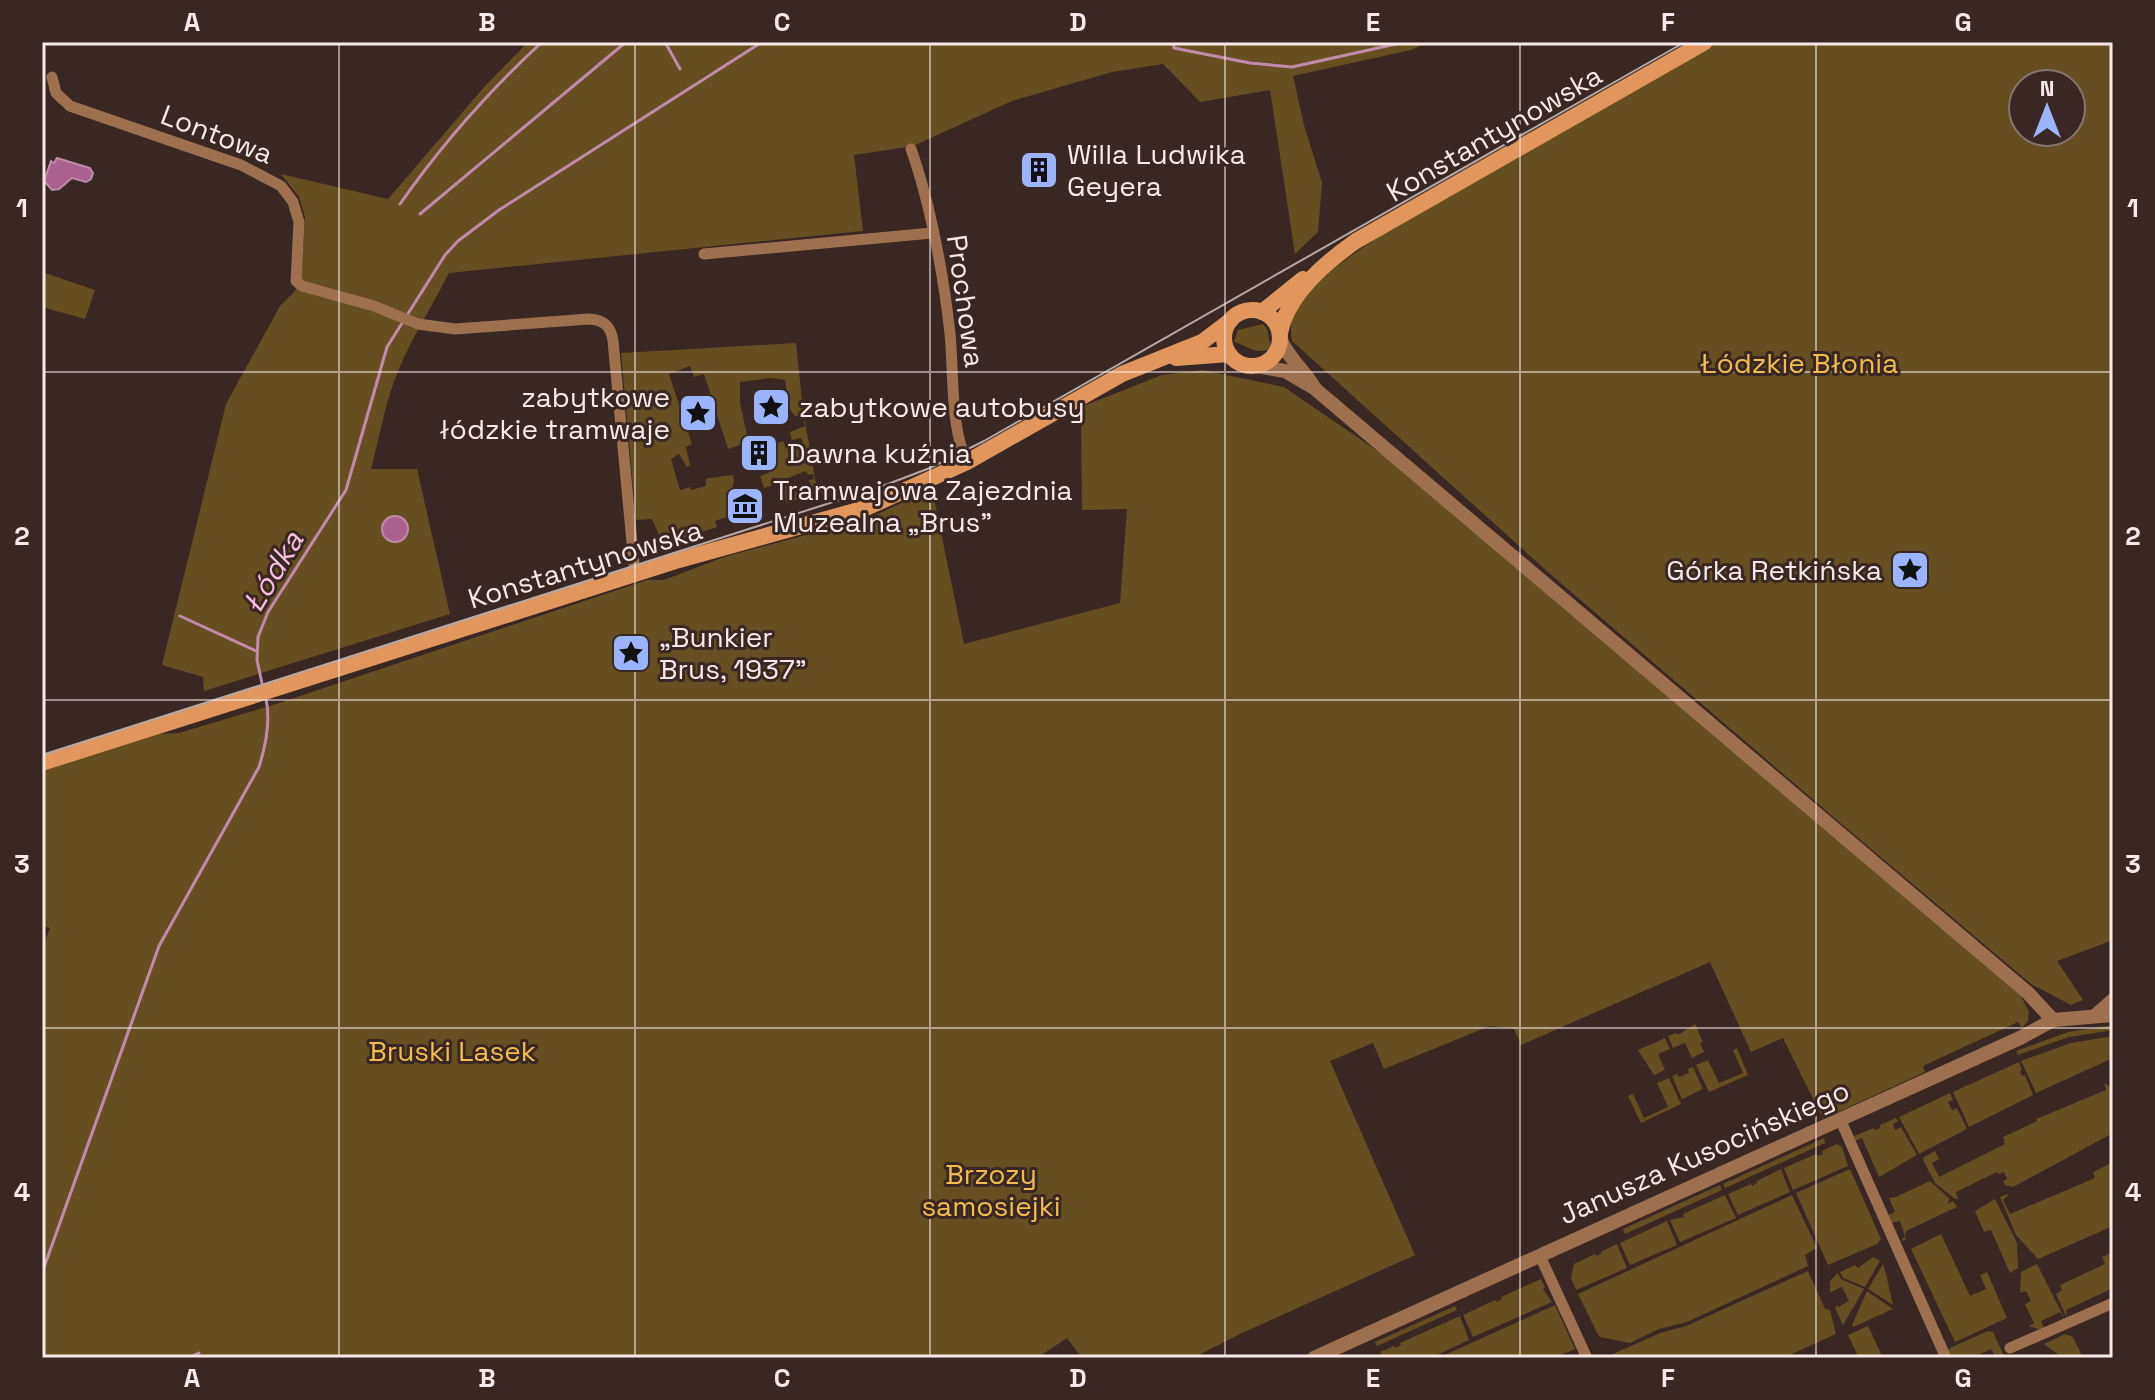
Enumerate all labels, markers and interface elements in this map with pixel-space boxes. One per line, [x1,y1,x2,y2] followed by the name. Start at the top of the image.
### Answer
[184,5,201,39] text: A
[478,5,496,39] text: B
[774,5,790,39] text: C
[1069,5,1087,39] text: D
[1366,5,1380,39] text: E
[1661,5,1675,39] text: F
[1954,5,1972,39] text: G
[1380,57,1608,209] street label: Konstantynowska
[2007,68,2087,148] north arrow
[2040,74,2054,102] text: N
[156,96,278,172] street label: Lontowa
[1067,136,1246,204] place label: Willa Ludwika Geyera
[1018,149,1060,191] building icon: Willa Ludwika Geyera
[16,191,28,225] text: 1
[2127,191,2139,225] text: 1
[939,232,993,370] street label: Prochowa
[1700,345,1898,381] park label: Łódzkie Błonia
[439,379,670,447] place label: zabytkowe łódzkie tramwaje
[750,386,792,428] place icon: zabytkowe autobusy
[799,389,1085,425] place label: zabytkowe autobusy
[677,392,719,434] place icon: zabytkowe łódzkie tramwaje
[738,432,780,474] building icon: Dawna kuźnia
[787,435,971,471] place label: Dawna kuźnia
[773,472,1073,540] place label: Tramwajowa Zajezdnia Muzealna „Brus”
[724,485,766,527] museum icon: Tramwajowa Zajezdnia Muzealna „Brus”
[463,511,707,617] street label: Konstantynowska
[14,519,30,553] text: 2
[2125,519,2141,553] text: 2
[233,523,313,620] water label: Łódka
[1889,549,1931,591] place icon: Górka Retkińska
[1666,552,1882,588] place label: Górka Retkińska
[659,619,807,687] place label: „Bunkier Brus, 1937”
[610,632,652,674] place icon: „Bunkier Brus, 1937”
[14,847,30,881] text: 3
[2125,847,2141,881] text: 3
[368,1033,536,1069] park label: Bruski Lasek
[1553,1072,1855,1232] street label: Janusza Kusocińskiego
[921,1156,1061,1224] park label: Brzozy samosiejki
[14,1175,30,1209] text: 4
[2125,1175,2141,1209] text: 4
[184,1361,201,1395] text: A
[478,1361,496,1395] text: B
[774,1361,790,1395] text: C
[1069,1361,1087,1395] text: D
[1366,1361,1380,1395] text: E
[1661,1361,1675,1395] text: F
[1954,1361,1972,1395] text: G

